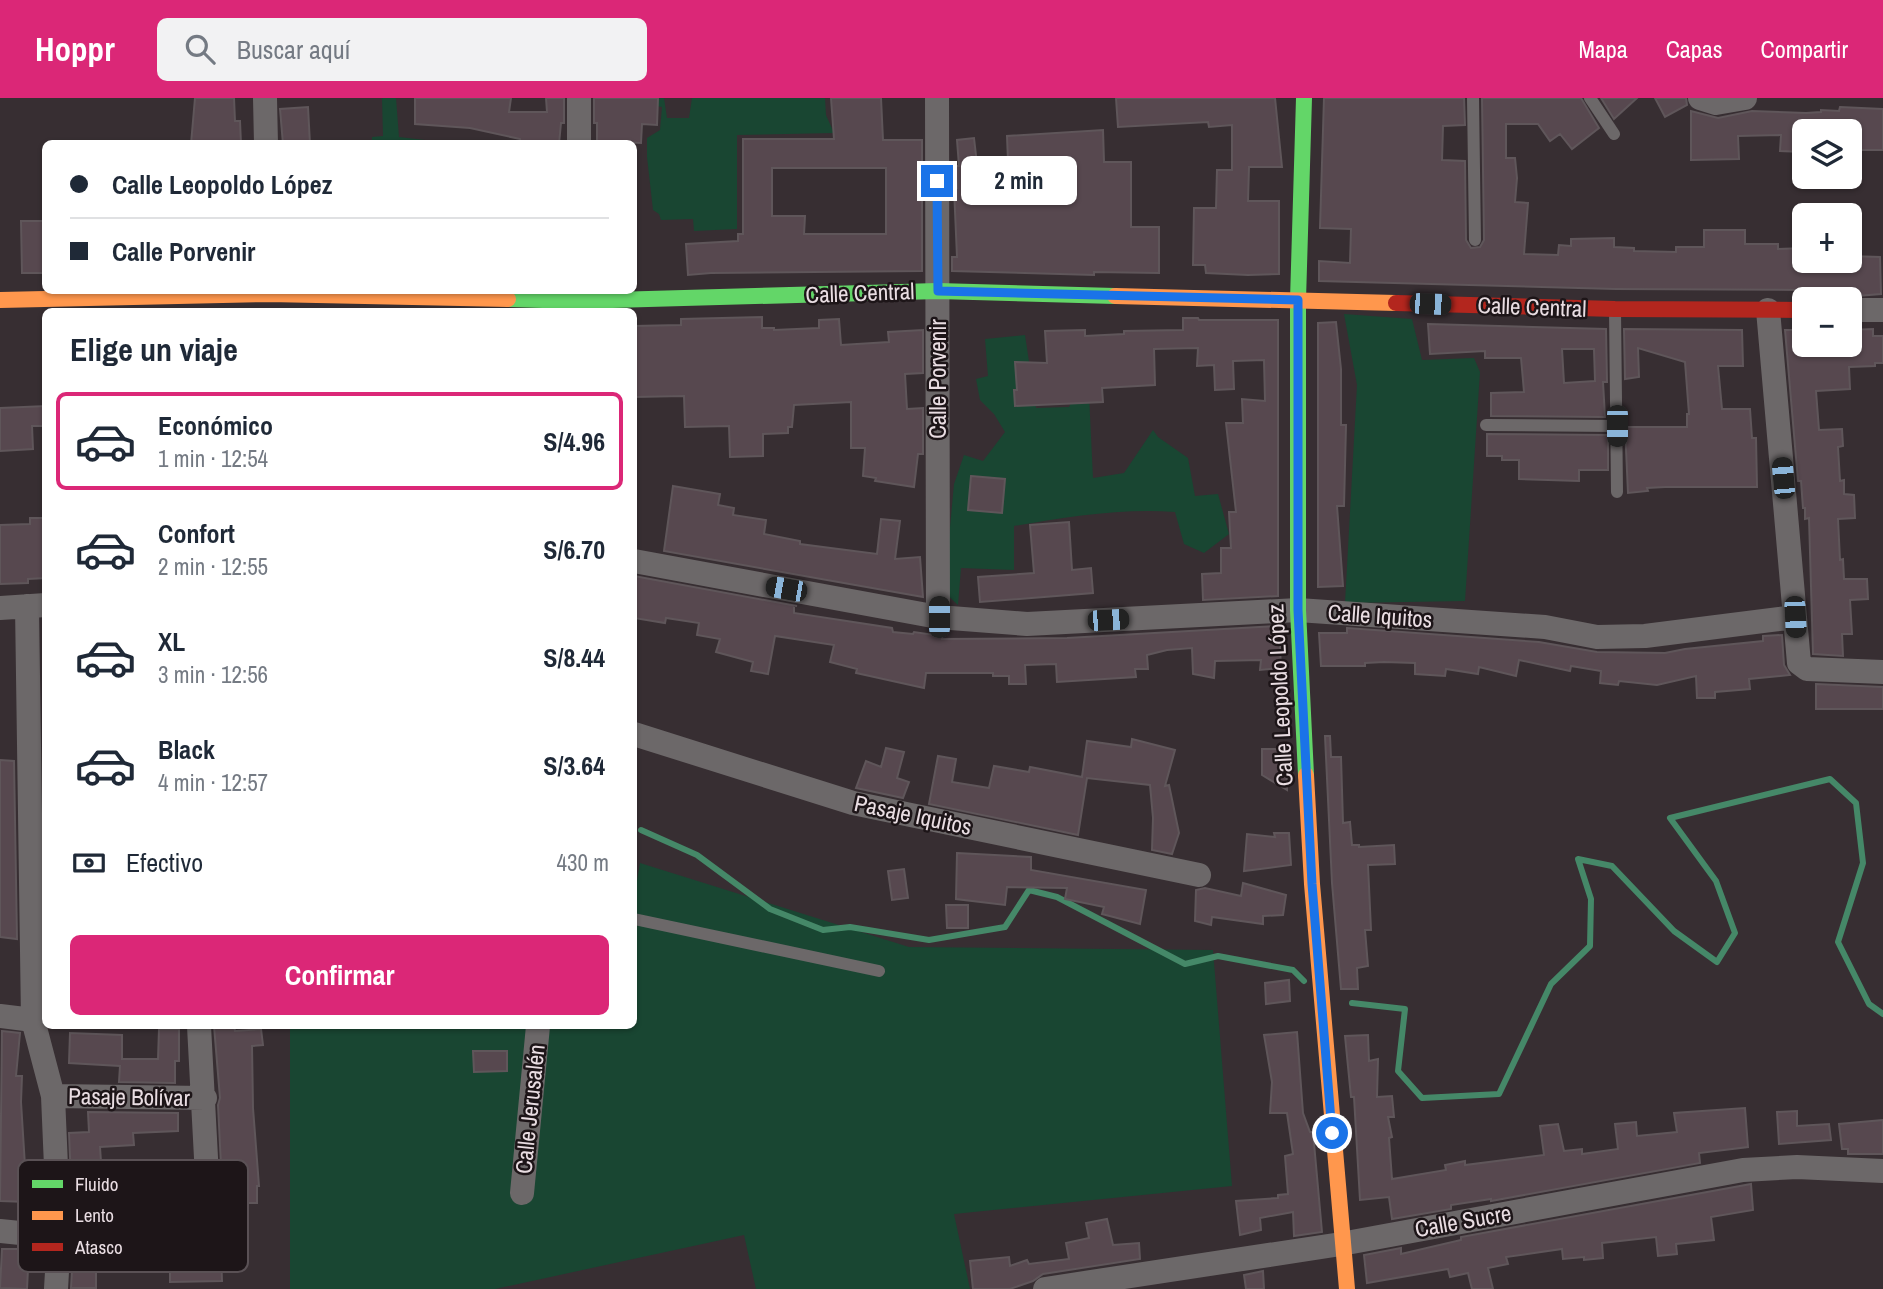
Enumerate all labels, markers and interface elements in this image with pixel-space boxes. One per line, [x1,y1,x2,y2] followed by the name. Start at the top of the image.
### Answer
[157,18,647,81] search box
[35,27,115,71] text: Hoppr
[181,30,219,68] icon: search
[237,32,350,67] text: Buscar aquí
[1578,33,1628,65] text: Mapa
[1666,33,1723,65] text: Capas
[1761,33,1848,65] text: Compartir
[1792,119,1862,357] map controls
[1792,119,1862,189] button: layers
[962,156,1077,206] callout: 2 min
[921,165,953,197] route end
[994,165,1044,196] text: 2 min
[112,167,332,202] text: Calle Leopoldo López
[1792,203,1862,273] button: +
[112,234,255,269] text: Calle Porvenir
[805,275,915,310] street label: Calle Central
[1792,287,1862,357] button: −
[1477,289,1587,324] street label: Calle Central
[1409,293,1452,315] car
[922,319,953,439] street label: Calle Porvenir
[70,328,238,371] text: Elige un viaje
[1607,405,1628,447] car
[158,408,273,443] text: Económico
[74,410,137,473] icon: car
[543,424,605,459] text: S/4.96
[158,443,268,474] text: 1 min · 12:54
[1771,456,1796,500] car
[158,516,235,551] text: Confort
[74,518,137,581] icon: car
[543,532,605,567] text: S/6.70
[158,551,268,582] text: 2 min · 12:55
[764,575,809,603] car
[1784,595,1807,639] car
[929,596,950,638] car
[1327,596,1433,635] street label: Calle Iquitos
[1259,603,1300,787] street label: Calle Leopoldo López
[1087,608,1130,632] car
[158,624,185,659] text: XL
[74,626,137,689] icon: car
[543,640,605,675] text: S/8.44
[158,659,268,690] text: 3 min · 12:56
[158,732,215,767] text: Black
[74,734,137,797] icon: car
[543,748,605,783] text: S/3.64
[158,767,268,798] text: 4 min · 12:57
[851,787,975,842] street label: Pasaje Iquitos
[70,844,108,882] icon: cash
[126,845,203,880] text: Efectivo
[557,847,609,878] text: 430 m
[70,935,609,1015] button: Confirmar
[507,1043,552,1175] street label: Calle Jerusalén
[68,1080,191,1113] street label: Pasaje Bolívar
[1316,1117,1348,1149] route start
[18,1160,248,1272] legend
[75,1171,118,1197] text: Fluido
[1412,1197,1514,1244] street label: Calle Sucre
[75,1202,114,1228] text: Lento
[74,1234,123,1260] text: Atasco

